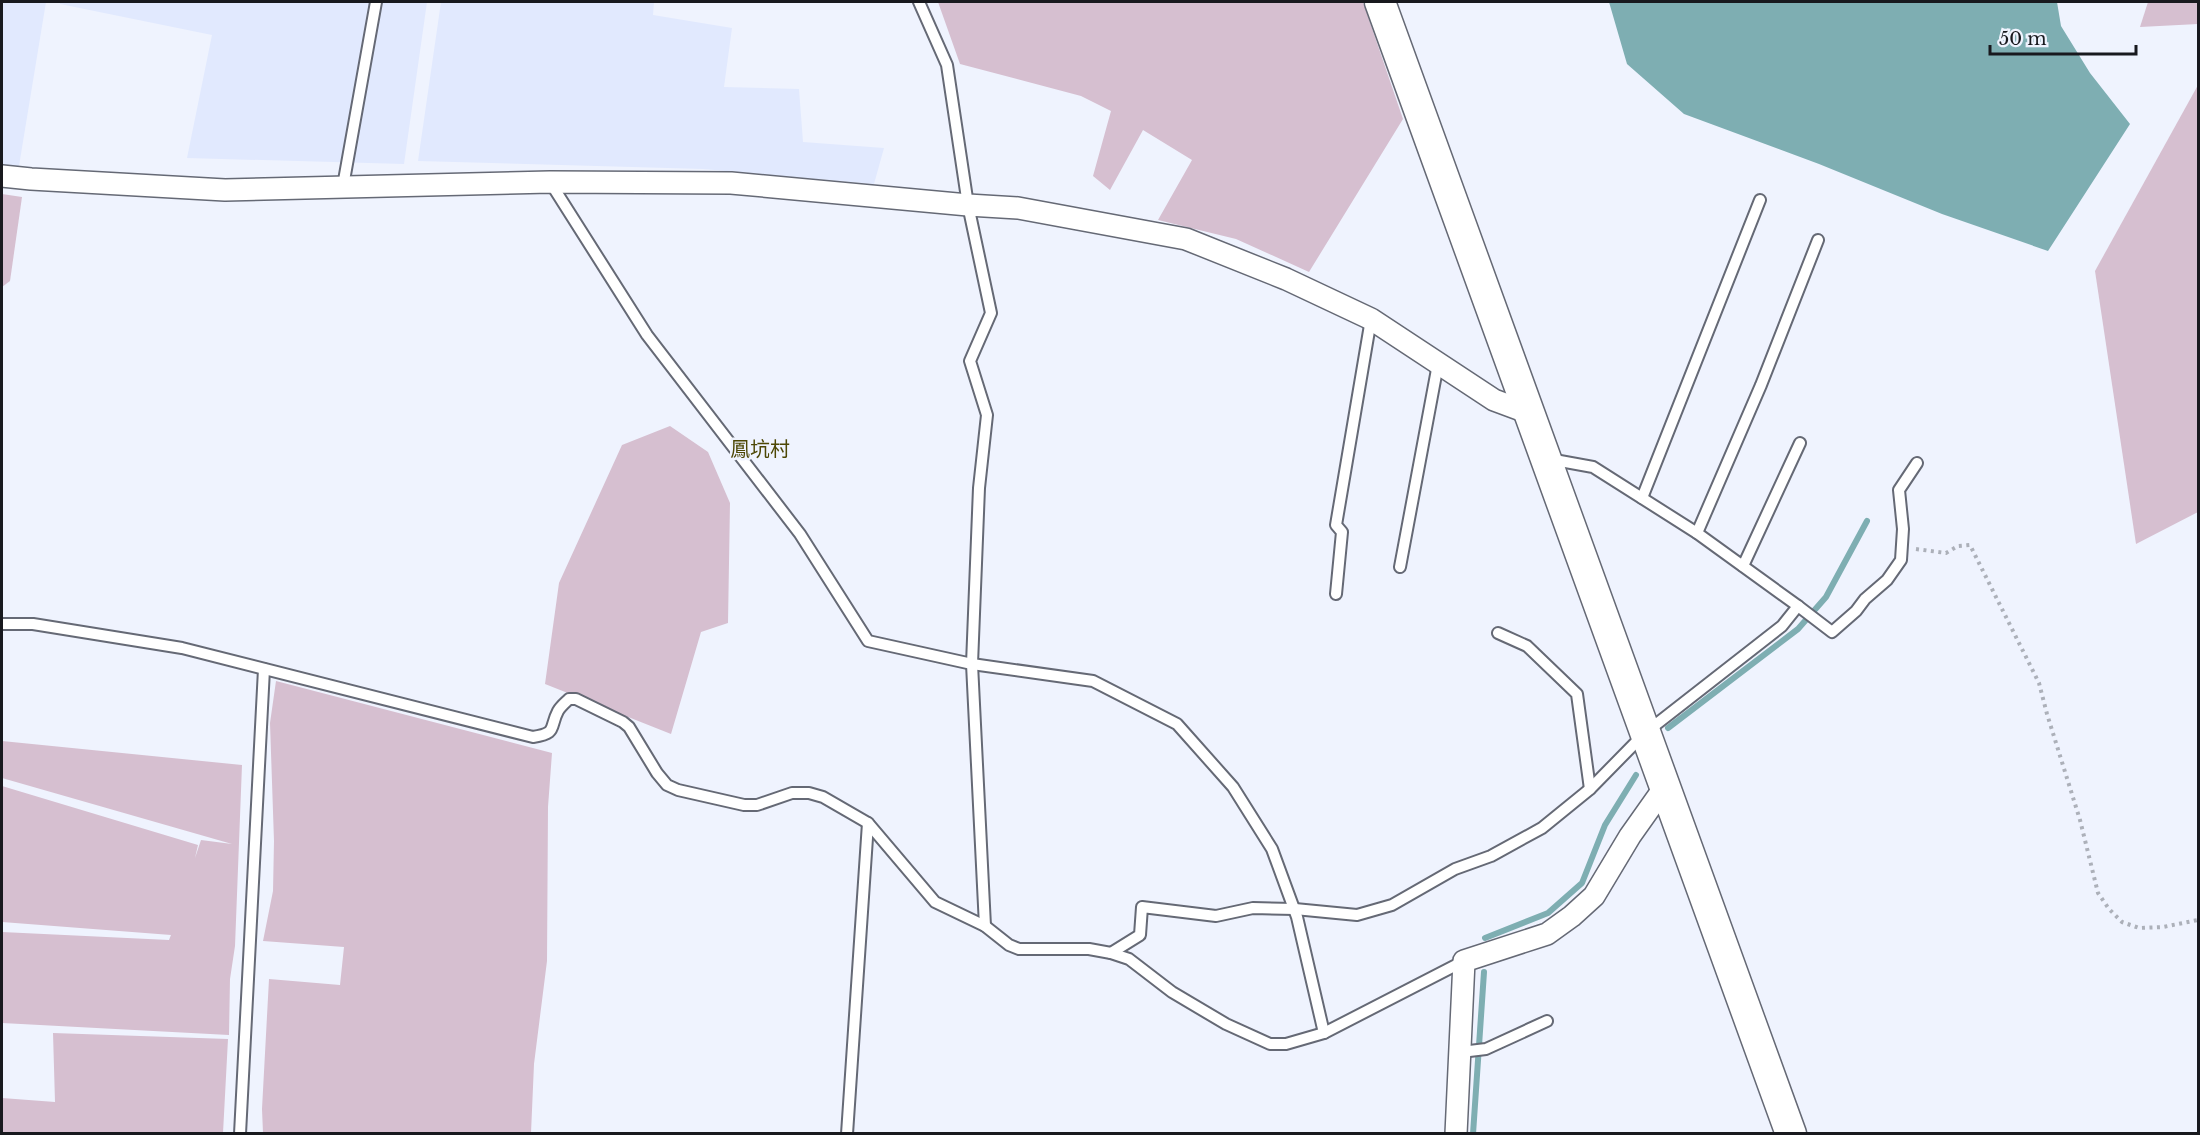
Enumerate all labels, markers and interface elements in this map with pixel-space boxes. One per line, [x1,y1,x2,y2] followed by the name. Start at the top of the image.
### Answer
[1990,18,2136,56] scale bar
[1999,28,2047,50] text: 50 m
[730,437,790,461] district label: 鳳坑村

